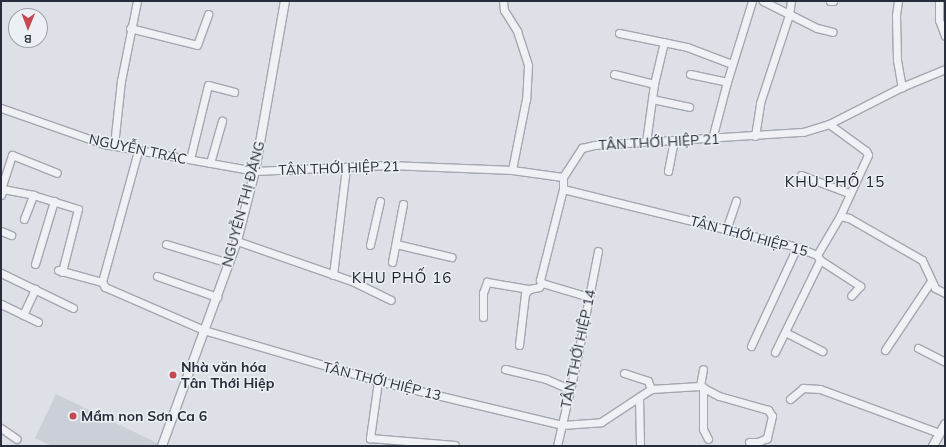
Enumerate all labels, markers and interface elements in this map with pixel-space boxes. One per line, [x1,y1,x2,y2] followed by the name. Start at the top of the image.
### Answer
[8,8,48,48] north arrow
[24,32,32,46] text: B
[88,130,188,168] street label: NGUYỄN TRÁC
[598,130,720,154] street label: TÂN THỚI HIỆP 21
[218,139,268,269] street label: NGUYỄN THỊ ĐẶNG
[278,157,400,179] street label: TÂN THỚI HIỆP 21
[785,173,885,191] district label: KHU PHỐ 15
[688,212,810,260] street label: TÂN THỚI HIỆP 15
[352,269,452,287] district label: KHU PHỐ 16
[557,288,599,410] street label: TÂN THỚI HIỆP 14
[321,358,443,404] street label: TÂN THỚI HIỆP 13
[181,359,274,392] place label: Nhà văn hóa Tân Thới Hiệp
[168,370,178,380] marker: Nhà văn hóa Tân Thới Hiệp
[81,408,207,424] place label: Mầm non Sơn Ca 6
[68,411,78,421] marker: Mầm non Sơn Ca 6

